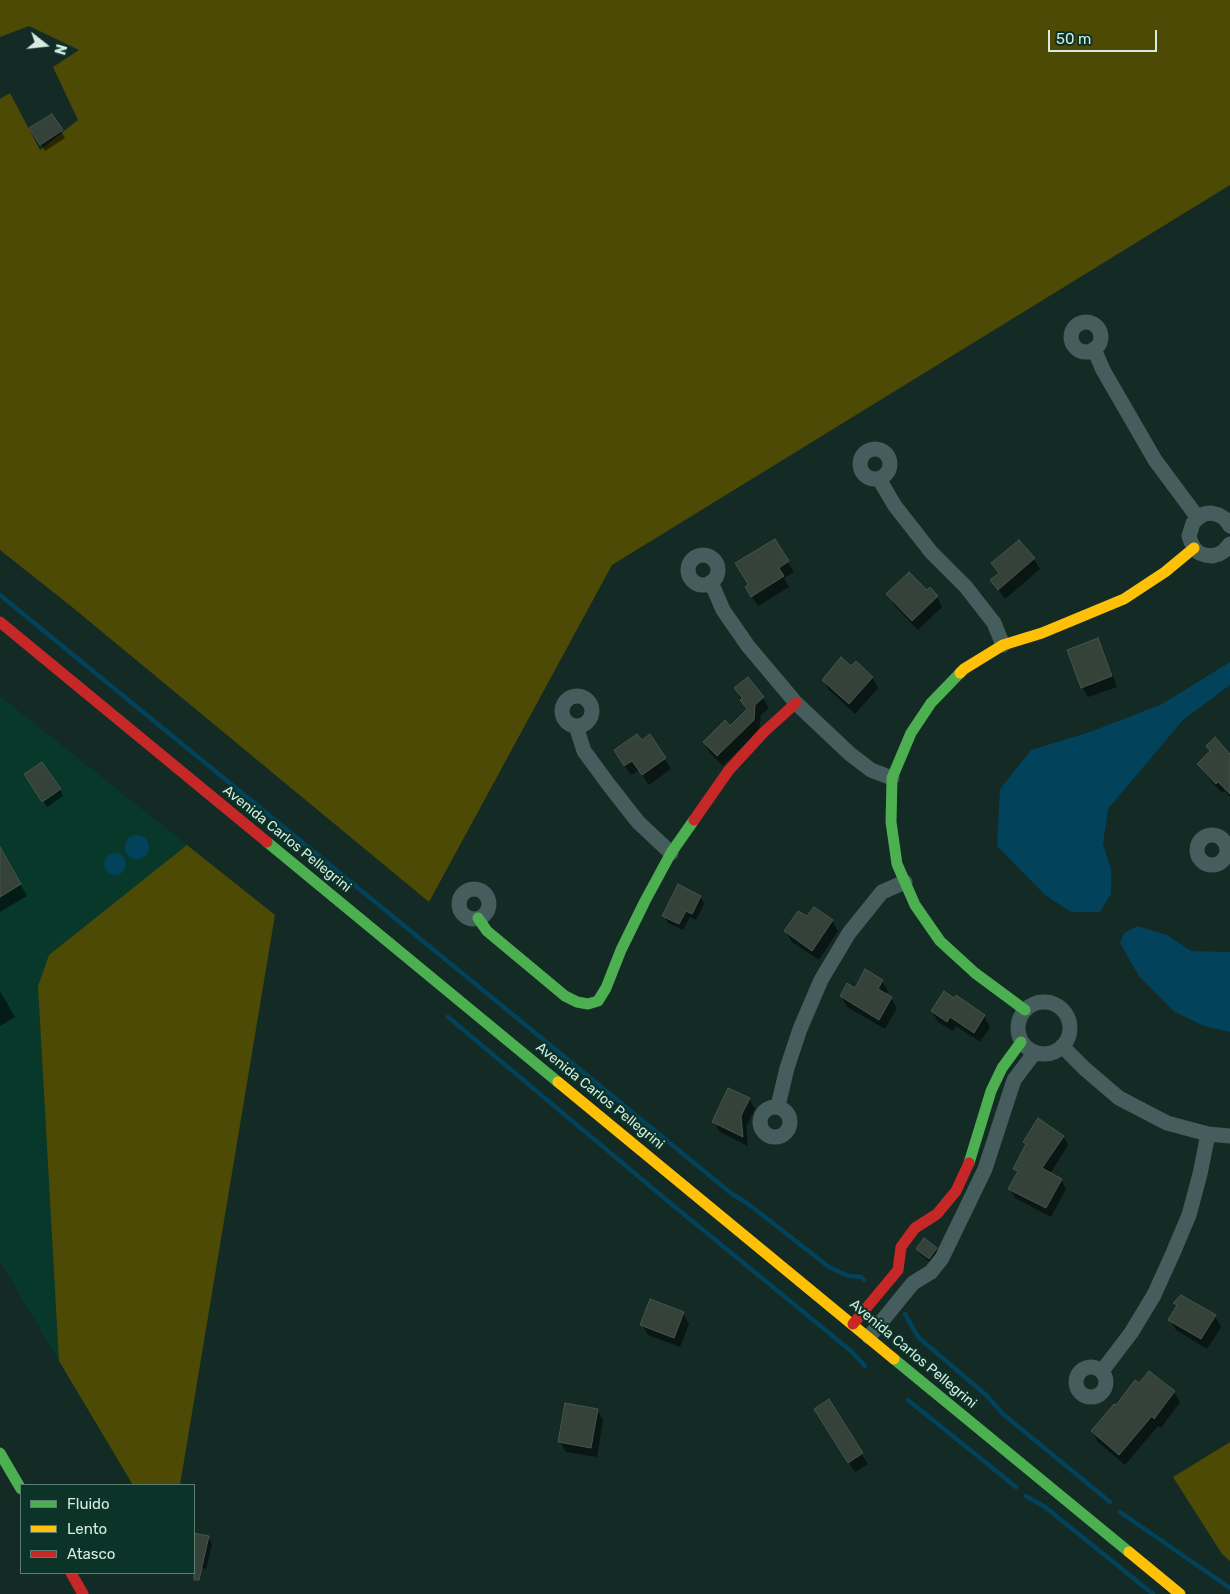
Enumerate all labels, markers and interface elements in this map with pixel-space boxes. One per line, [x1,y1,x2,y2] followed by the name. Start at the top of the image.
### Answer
[20,20,70,70] north arrow
[1050,20,1159,52] scale bar
[1056,30,1091,48] text: 50 m
[50,42,69,56] text: N
[219,782,355,896] street label: Avenida Carlos Pellegrini
[532,1039,668,1153] street label: Avenida Carlos Pellegrini
[846,1296,980,1412] street label: Avenida Carlos Pellegrini
[20,1484,195,1574] legend
[67,1495,110,1513] text: Fluido
[67,1520,107,1538] text: Lento
[67,1545,115,1563] text: Atasco

